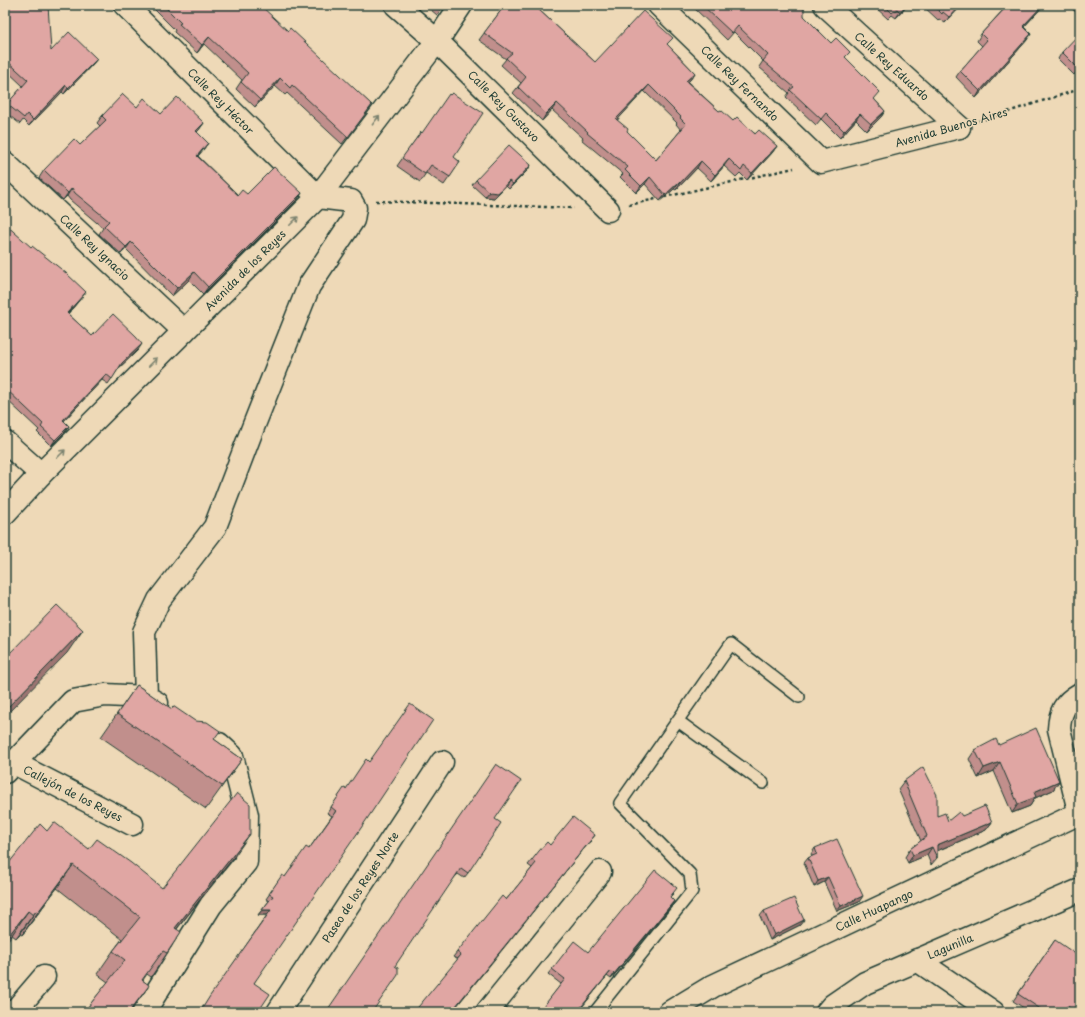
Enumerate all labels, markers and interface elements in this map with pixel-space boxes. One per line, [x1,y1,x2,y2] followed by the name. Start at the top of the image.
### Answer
[851,28,933,104] street label: Calle Rey Eduardo
[697,41,783,125] street label: Calle Rey Fernando
[184,64,259,139] street label: Calle Rey Héctor
[464,66,544,146] street label: Calle Rey Gustavo
[893,103,1009,151] street label: Avenida Buenos Aires
[372,115,381,126] one-way arrow
[56,210,134,284] street label: Calle Rey Ignacio
[289,216,299,226] one-way arrow
[201,226,289,314] street label: Avenida de los Reyes
[148,357,158,367] one-way arrow
[56,449,66,459] one-way arrow
[20,761,126,825] street label: Callejón de los Reyes
[318,828,403,946] street label: Paseo de los Reyes Norte
[832,885,916,935] street label: Calle Huapango
[924,929,976,963] street label: Lagunilla

